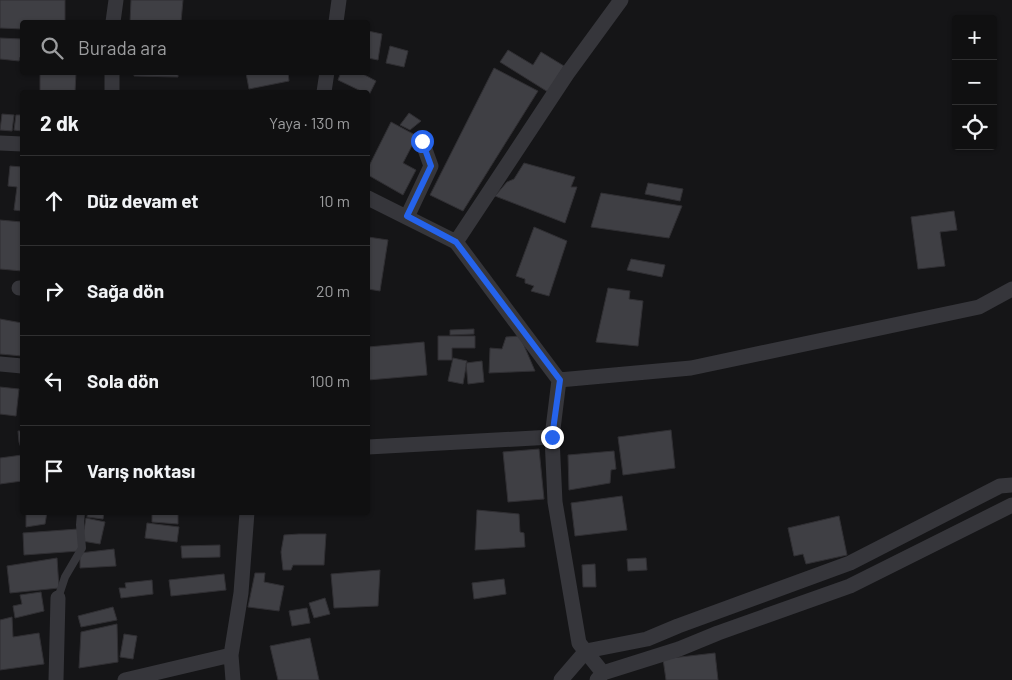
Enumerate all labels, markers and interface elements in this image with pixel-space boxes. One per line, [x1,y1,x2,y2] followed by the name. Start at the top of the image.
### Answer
[952,15,997,150] map controls
[952,15,997,60] button: +
[20,20,370,75] search box
[38,34,66,62] icon: search
[78,36,167,59] text: Burada ara
[952,60,997,105] button: −
[952,105,997,150] button: locate
[40,110,79,135] text: 2 dk
[269,113,350,132] text: Yaya · 130 m
[411,130,434,153] route start
[40,187,68,215] icon: ahead
[87,189,199,212] text: Düz devam et
[319,191,350,210] text: 10 m
[40,277,68,305] icon: right
[87,279,164,302] text: Sağa dön
[316,281,350,300] text: 20 m
[40,367,68,395] icon: left
[87,369,159,392] text: Sola dön
[310,371,350,390] text: 100 m
[541,426,564,449] route end
[40,457,68,485] icon: arrive
[87,459,195,482] text: Varış noktası

